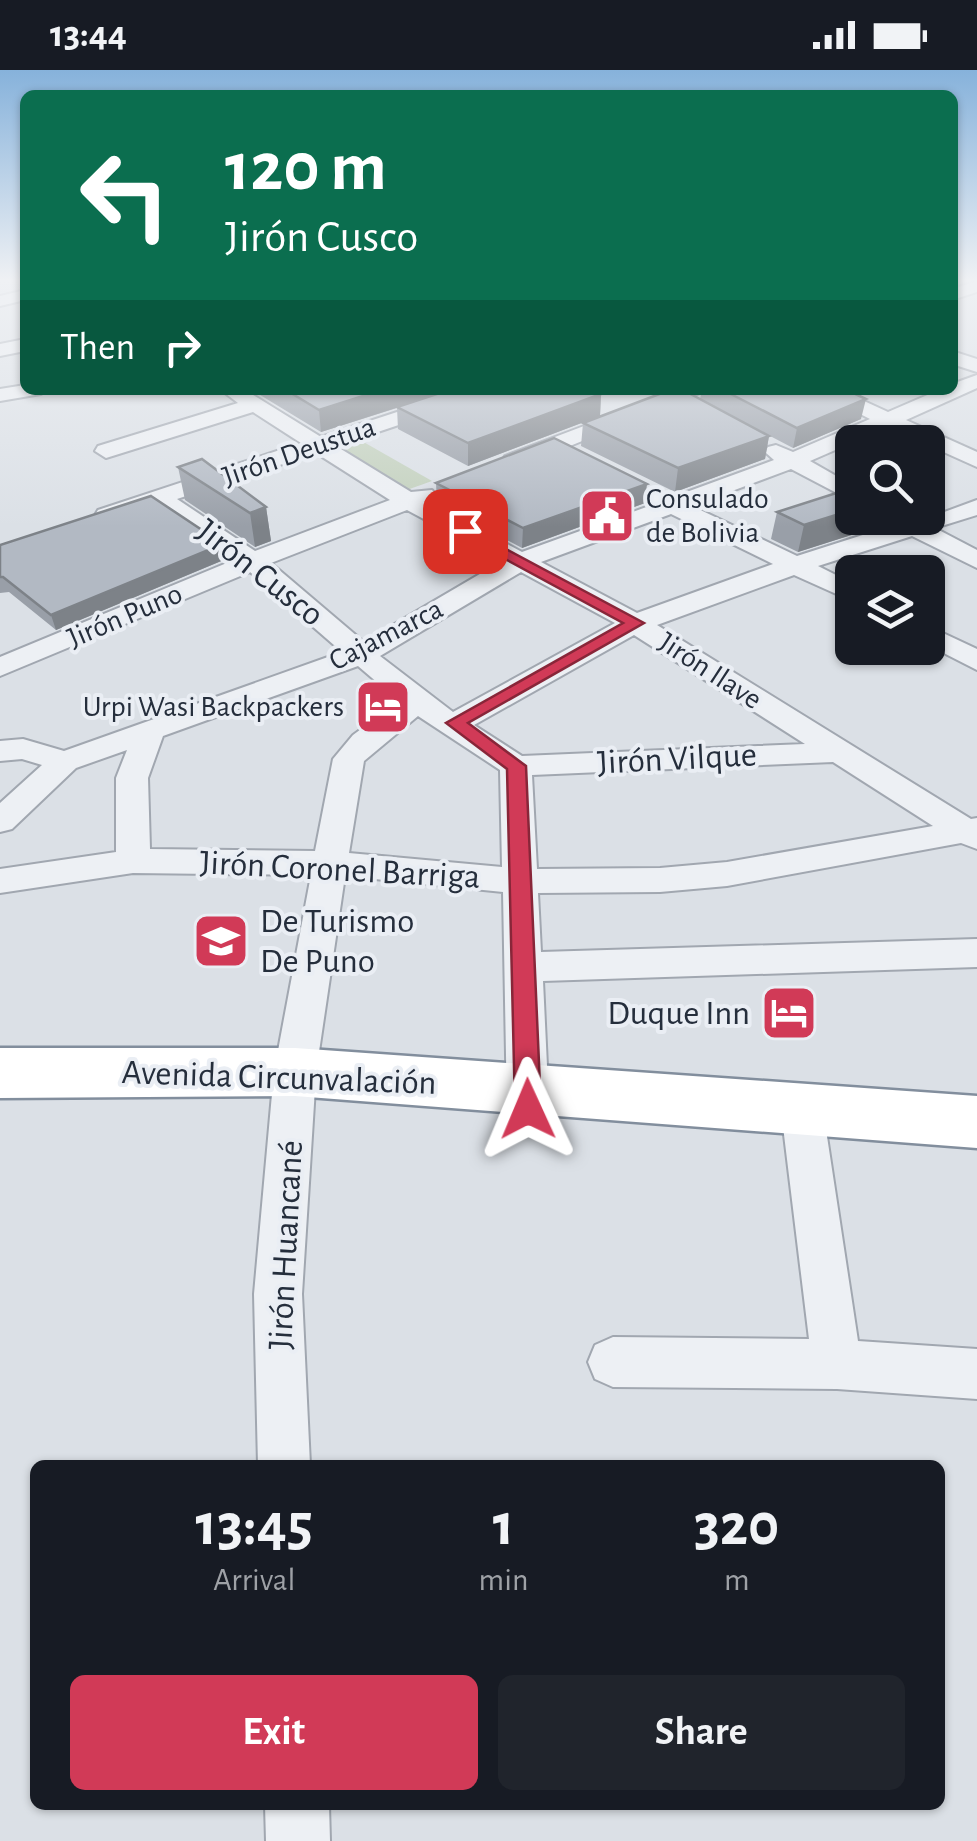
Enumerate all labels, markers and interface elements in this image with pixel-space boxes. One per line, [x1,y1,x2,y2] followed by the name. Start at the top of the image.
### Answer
[50,16,127,54] text: 13:44
[60,130,190,260] icon: left
[225,133,387,203] text: 120 m
[225,215,418,260] text: Jirón Cusco
[155,320,210,375] icon: right
[60,329,135,367] text: Then
[219,412,379,492] street label: Jirón Deustua
[835,425,945,665] map controls
[835,425,945,535] button: search
[646,484,769,548] place label: Consulado de Bolivia
[577,486,637,546] public building icon: Consulado de Bolivia
[423,489,508,574] pin
[438,504,493,559] icon: arrive
[190,513,330,633] street label: Jirón Cusco
[835,555,945,665] button: layers
[63,578,187,654] street label: Jirón Puno
[324,594,448,676] street label: Cajamarca
[653,627,767,715] street label: Jirón Ilave
[353,677,413,737] hotel icon: Urpi Wasi Backpackers
[83,692,344,722] place label: Urpi Wasi Backpackers
[596,737,758,781] street label: Jirón Vilque
[199,845,481,895] street label: Jirón Coronel Barriga
[260,904,415,979] place label: De Turismo De Puno
[191,911,251,971] school or university icon: De Turismo De Puno
[759,983,819,1043] hotel icon: Duque Inn
[607,996,750,1031] place label: Duque Inn
[121,1055,437,1101] street label: Avenida Circunvalación
[476,1057,580,1161] position arrow
[263,1139,309,1351] street label: Jirón Huancané
[196,1496,313,1556] text: 13:45
[493,1496,514,1556] text: 1
[694,1496,779,1556] text: 320
[213,1564,295,1596] text: Arrival
[479,1564,528,1596] text: min
[724,1564,750,1596] text: m
[70,1675,478,1790] button: Exit
[498,1675,905,1790] button: Share

